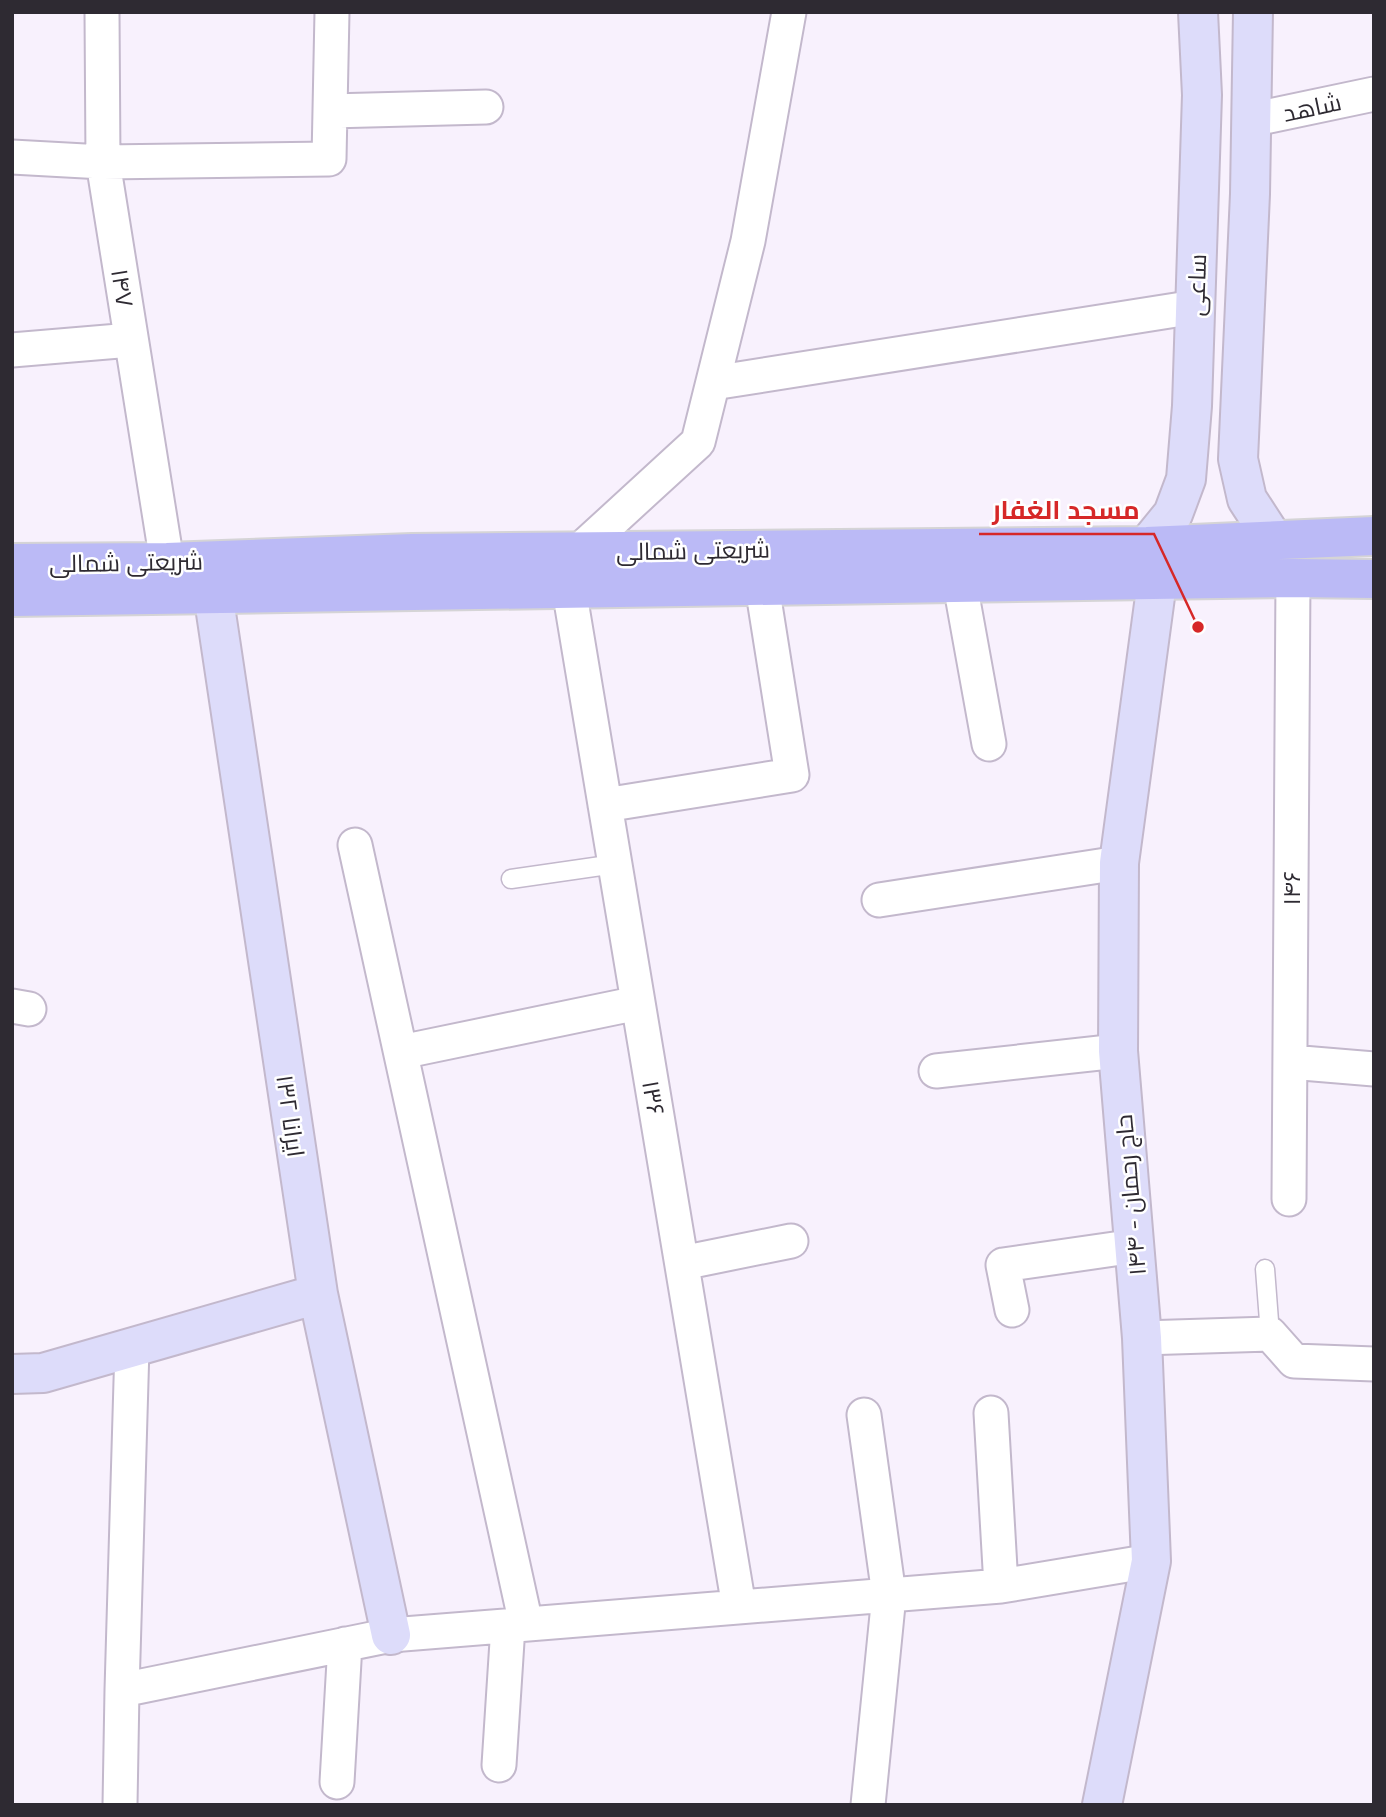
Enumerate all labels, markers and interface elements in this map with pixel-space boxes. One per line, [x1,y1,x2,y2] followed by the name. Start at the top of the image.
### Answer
[1280,86,1344,128] street label: شاهد
[1180,253,1212,317] street label: ساعی
[105,267,141,309] street label: ۱۴۷
[979,487,1154,534] callout: مسجد الغفار
[991,493,1140,526] text: مسجد الغفار
[616,534,770,566] street label: شریعتی شمالی
[49,546,203,578] street label: شریعتی شمالی
[1276,871,1306,905] street label: ۱۴۶
[270,1073,312,1159] street label: ایرانا ۱۳۲
[636,1078,672,1118] street label: ۱۳۶
[1108,1113,1154,1277] street label: حاج رحمان - ۱۴۴

